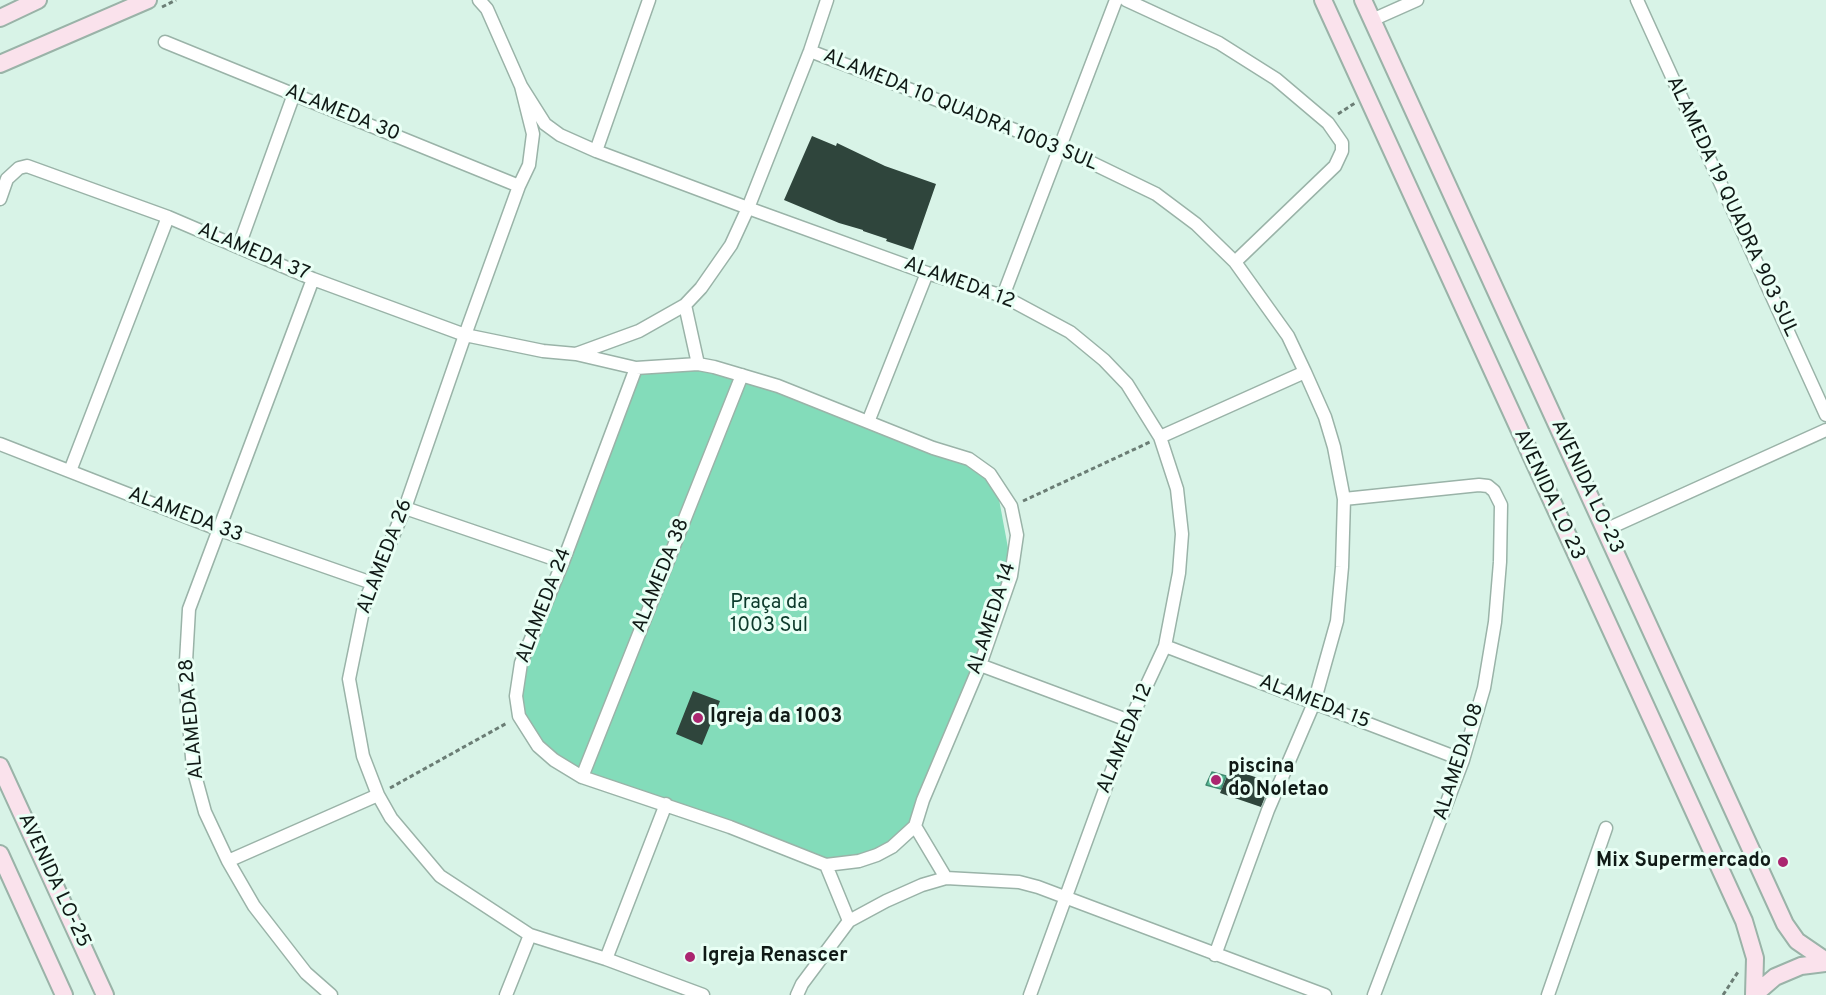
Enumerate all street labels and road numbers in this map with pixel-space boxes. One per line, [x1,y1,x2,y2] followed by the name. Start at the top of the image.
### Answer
[819,45,1101,177] street label: ALAMEDA 10 QUADRA 1003 SUL
[1660,73,1802,341] street label: ALAMEDA 19 QUADRA 903 SUL
[281,80,403,148] street label: ALAMEDA 30
[194,219,312,287] street label: ALAMEDA 37
[900,253,1018,315] street label: ALAMEDA 12
[1544,416,1628,558] street label: AVENIDA LO-23
[1507,426,1589,564] street label: AVENIDA LO 23
[124,483,246,549] street label: ALAMEDA 33
[353,496,419,618] street label: ALAMEDA 26
[628,515,696,637] street label: ALAMEDA 38
[512,545,578,667] street label: ALAMEDA 24
[964,560,1022,678] street label: ALAMEDA 14
[176,658,210,780] street label: ALAMEDA 28
[1255,671,1373,735] street label: ALAMEDA 15
[1093,681,1159,797] street label: ALAMEDA 12
[1430,700,1490,824] street label: ALAMEDA 08
[11,810,95,952] street label: AVENIDA LO-25

